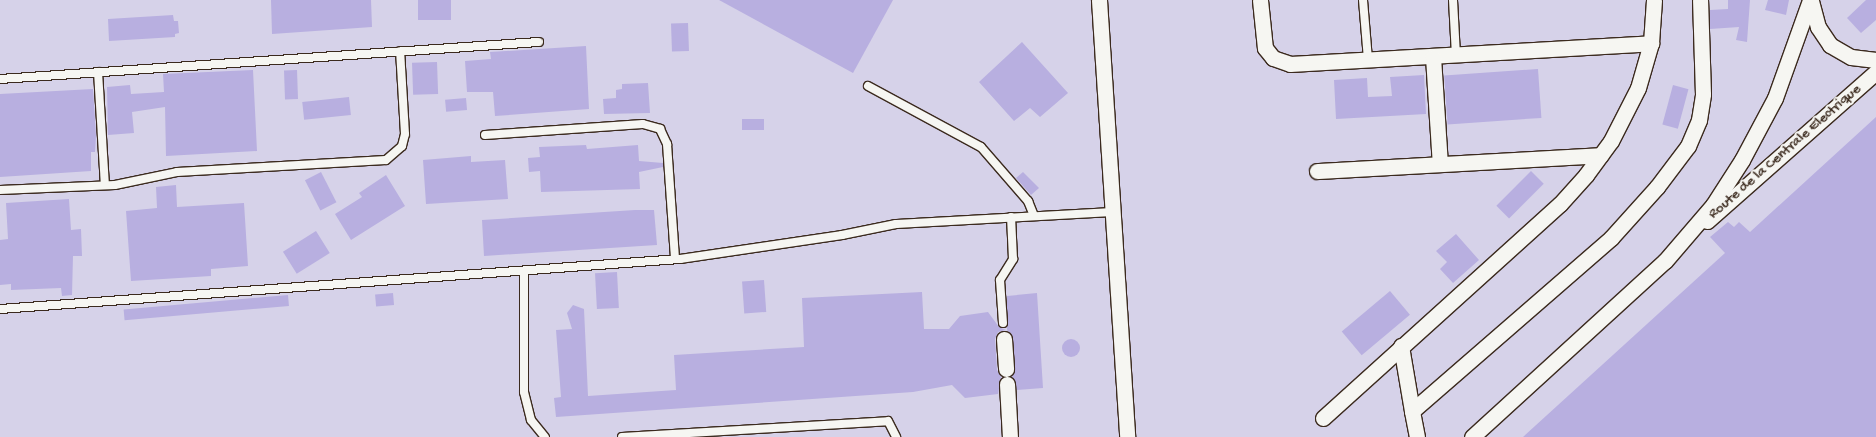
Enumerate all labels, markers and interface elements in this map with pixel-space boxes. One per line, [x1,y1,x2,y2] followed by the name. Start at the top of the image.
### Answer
[1705,81,1865,223] street label: Route de la Centrale Electrique

